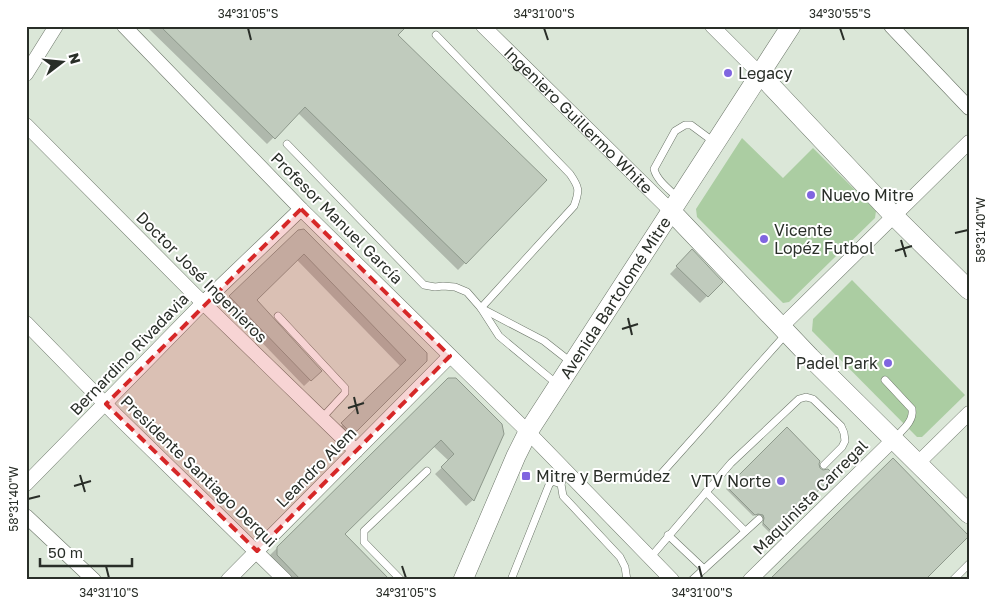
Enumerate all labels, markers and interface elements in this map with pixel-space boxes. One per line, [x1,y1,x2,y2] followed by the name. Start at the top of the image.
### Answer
[218,6,279,21] text: 34°31'05"S
[513,6,575,21] text: 34°31'00"S
[809,6,871,21] text: 34°30'55"S
[38,38,88,88] north arrow
[500,42,657,198] street label: Ingeniero Guillermo White
[65,51,85,66] text: N
[738,63,793,83] place label: Legacy
[722,67,734,79] marker: Legacy
[267,148,407,288] street label: Profesor Manuel García
[821,185,914,205] place label: Nuevo Mitre
[805,189,817,201] marker: Nuevo Mitre
[973,197,988,263] text: 58°31'40"W
[132,207,272,347] street label: Doctor José Ingenieros
[555,213,675,382] street label: Avenida Bartolomé Mitre
[774,220,874,258] place label: Vicente Lopéz Futbol
[758,233,770,245] marker: Vicente Lopéz Futbol
[65,289,193,419] street label: Bernardino Rivadavia
[796,353,878,373] place label: Padel Park
[882,357,894,369] marker: Padel Park
[117,391,281,551] street label: Presidente Santiago Derqui
[272,423,360,511] street label: Leandro Alem
[748,435,872,559] street label: Maquinista Carregal
[6,466,21,532] text: 58°31'40"W
[536,466,670,486] place label: Mitre y Bermúdez
[520,470,532,482] marker: Mitre y Bermúdez
[691,471,771,491] place label: VTV Norte
[775,475,787,487] marker: VTV Norte
[40,536,132,568] scale bar
[48,543,83,561] text: 50 m
[79,585,139,600] text: 34°31'10"S
[376,585,437,600] text: 34°31'05"S
[671,585,733,600] text: 34°31'00"S

